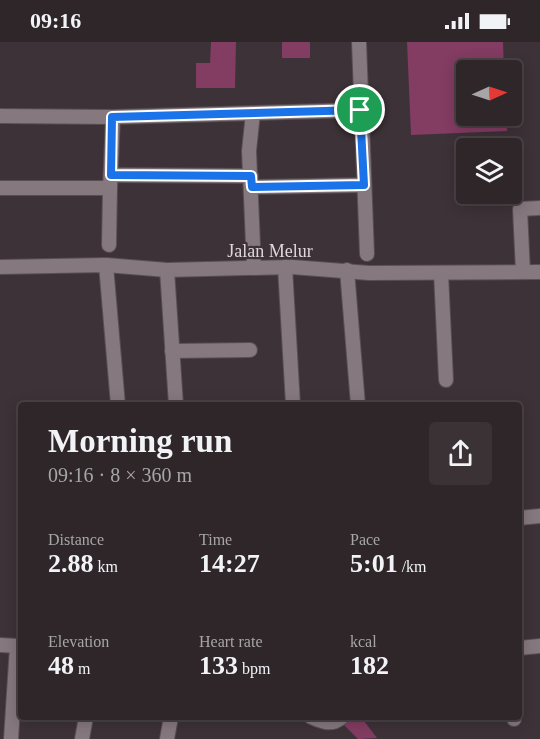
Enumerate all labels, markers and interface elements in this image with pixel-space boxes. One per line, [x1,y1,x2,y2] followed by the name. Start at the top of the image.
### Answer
[30,8,81,33] text: 09:16
[456,60,522,126] north arrow
[456,60,522,204] map controls
[334,84,385,135] pin
[343,93,376,126] icon: arrive
[456,138,522,204] button: layers
[227,241,313,261] street label: Jalan Melur
[429,422,492,485] button: share
[48,423,232,459] text: Morning run
[48,464,192,486] text: 09:16 · 8 × 360 m
[48,531,104,548] text: Distance
[199,531,232,548] text: Time
[350,531,380,548] text: Pace
[48,549,94,578] text: 2.88
[199,549,260,578] text: 14:27
[350,549,398,578] text: 5:01
[94,558,118,575] text: km
[398,558,427,575] text: /km
[48,633,109,650] text: Elevation
[199,633,263,650] text: Heart rate
[350,633,377,650] text: kcal
[48,651,74,680] text: 48
[199,651,238,680] text: 133
[350,651,389,680] text: 182
[74,660,90,677] text: m
[238,660,270,677] text: bpm

